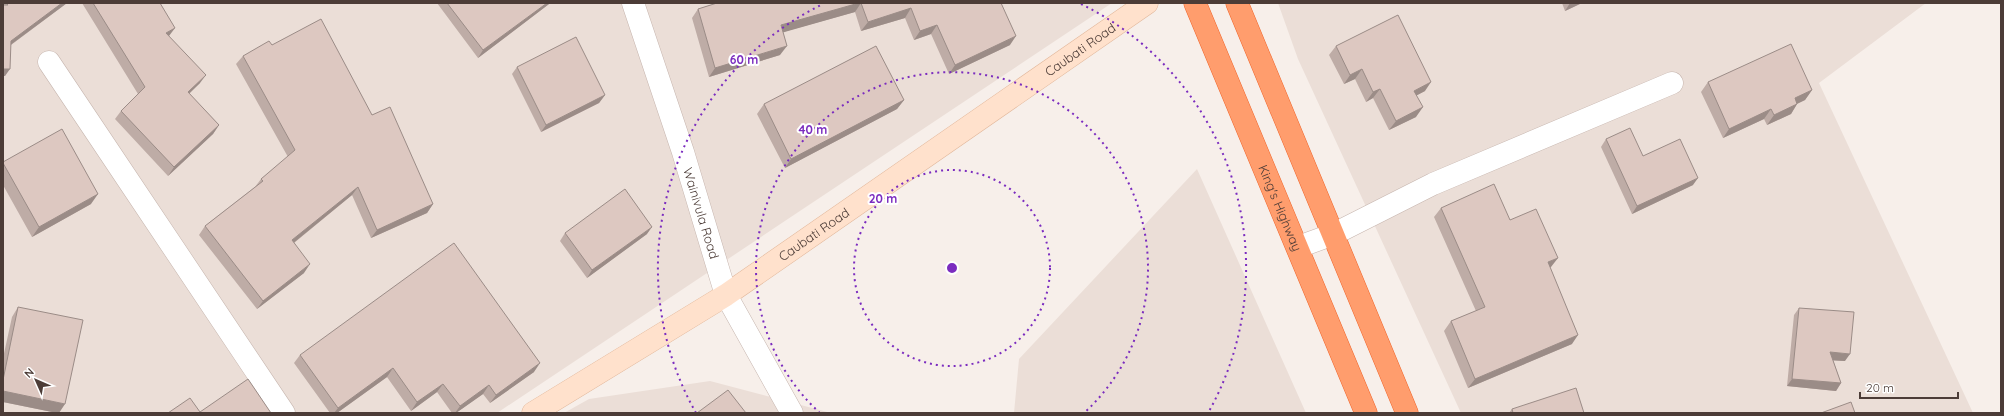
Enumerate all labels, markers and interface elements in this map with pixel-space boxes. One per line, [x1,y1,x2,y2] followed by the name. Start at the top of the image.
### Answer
[1042,19,1118,80] street label: Caubati Road
[730,52,758,67] text: 60 m
[799,122,827,137] text: 40 m
[1255,162,1306,254] street label: King's Highway
[680,166,723,261] street label: Wainivula Road
[869,191,897,206] text: 20 m
[775,204,852,264] street label: Caubati Road
[945,261,959,275] centre of rings
[16,360,56,400] north arrow
[21,365,37,381] text: N
[1860,374,1958,400] scale bar
[1866,380,1894,395] text: 20 m

